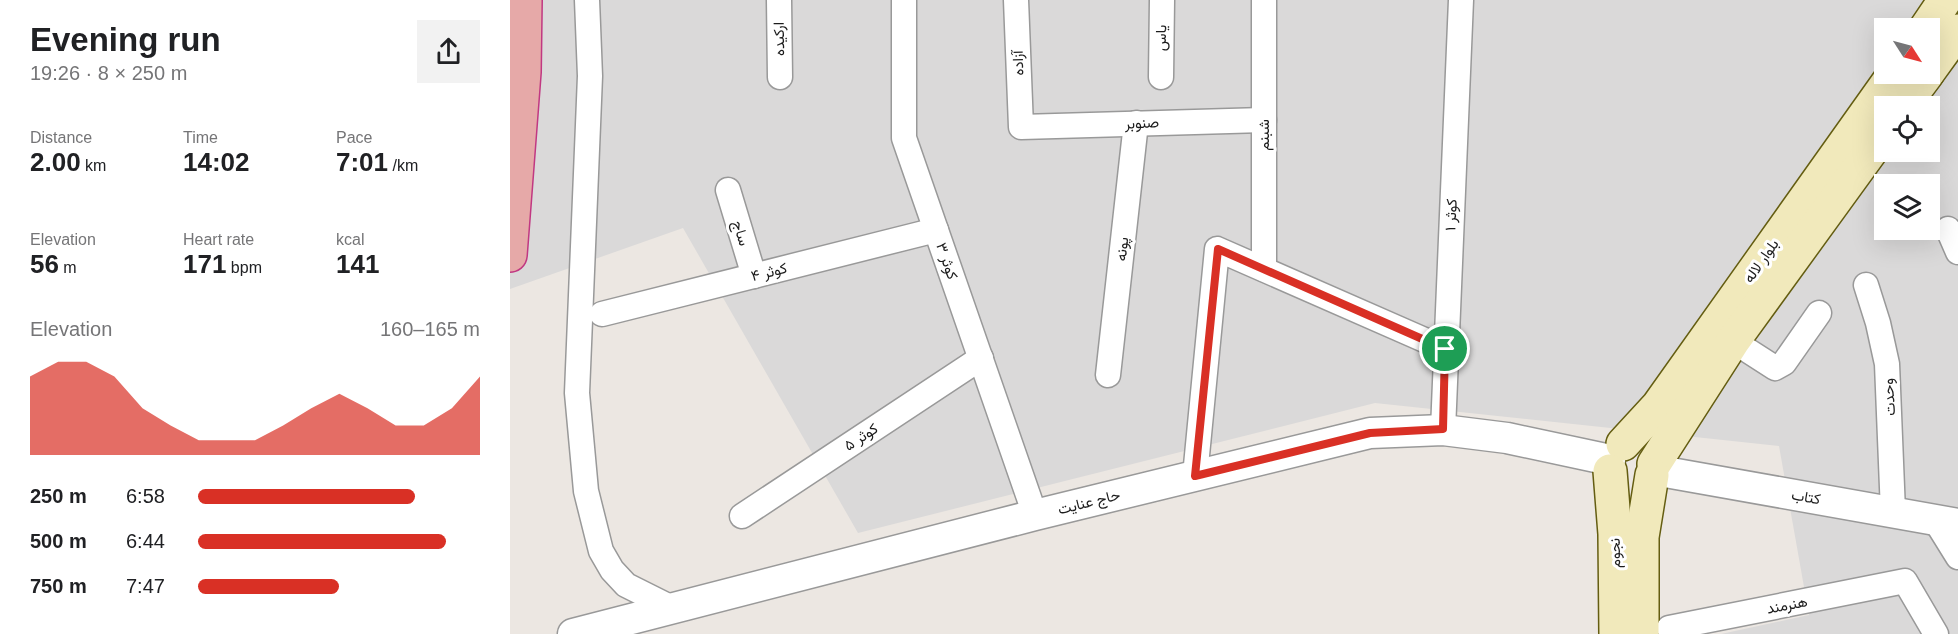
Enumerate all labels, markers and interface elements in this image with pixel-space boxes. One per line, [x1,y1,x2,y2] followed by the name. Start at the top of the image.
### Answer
[1874,18,1940,84] north arrow
[1874,18,1940,240] map controls
[417,20,480,83] button: share
[30,21,221,58] text: Evening run
[770,22,788,56] street label: ارکیده
[1152,25,1171,51] street label: یاس
[1009,49,1027,76] street label: آزاده
[30,62,187,84] text: 19:26 · 8 × 250 m
[1874,96,1940,162] button: locate
[1123,113,1160,133] street label: صنوبر
[1255,119,1274,151] street label: شبنم
[30,129,92,146] text: Distance
[183,129,218,146] text: Time
[336,129,372,146] text: Pace
[30,147,81,177] text: 2.00
[183,147,250,177] text: 14:02
[336,147,388,177] text: 7:01
[81,157,106,174] text: km
[388,157,418,174] text: /km
[1874,174,1940,240] button: layers
[1441,198,1461,232] street label: کوثر ۱
[727,218,753,249] street label: ساج
[30,231,96,248] text: Elevation
[183,231,254,248] text: Heart rate
[336,231,364,248] text: kcal
[1112,236,1133,262] street label: پونه
[1739,236,1783,286] street label: بلوار لاله
[932,240,962,282] street label: کوثر ۳
[30,249,59,279] text: 56
[183,249,226,279] text: 171
[336,249,379,279] text: 141
[59,259,77,276] text: m
[226,259,262,276] text: bpm
[749,259,789,285] street label: کوثر ۴
[30,318,112,340] text: Elevation
[380,318,480,340] text: 160–165 m
[1419,323,1470,374] pin
[1428,332,1461,365] icon: arrive
[1879,378,1899,416] street label: وحدت
[841,419,882,455] street label: کوثر ۵
[30,485,87,507] text: 250 m
[126,485,165,507] text: 6:58
[1056,486,1123,520] street label: حاج عنایت
[1790,486,1822,508] street label: کتاب
[30,530,87,552] text: 500 m
[126,530,165,552] text: 6:44
[1606,538,1625,568] street label: نجوم
[30,575,87,597] text: 750 m
[126,575,165,597] text: 7:47
[1765,592,1809,618] street label: هنرمند

